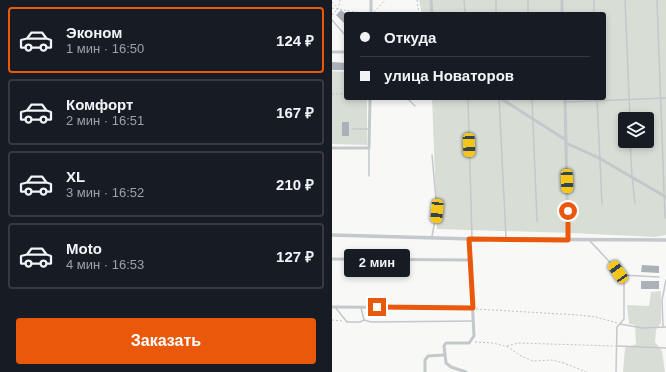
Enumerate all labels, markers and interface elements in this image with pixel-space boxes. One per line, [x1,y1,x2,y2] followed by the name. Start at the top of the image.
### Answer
[18,22,54,58] icon: car
[66,24,122,41] text: Эконом
[384,29,436,46] text: Откуда
[276,32,314,49] text: 124 ₽
[66,41,144,56] text: 1 мин · 16:50
[384,67,514,84] text: улица Новаторов
[18,94,54,130] icon: car
[66,96,133,113] text: Комфорт
[276,104,314,121] text: 167 ₽
[618,112,654,148] map controls
[618,112,654,148] button: layers
[66,113,144,128] text: 2 мин · 16:51
[463,133,475,157] car
[18,166,54,202] icon: car
[66,168,85,185] text: XL
[561,169,573,193] car
[276,176,314,193] text: 210 ₽
[66,185,144,200] text: 3 мин · 16:52
[430,199,444,223] car
[559,202,577,220] route start
[18,238,54,274] icon: car
[66,240,102,257] text: Moto
[276,248,314,265] text: 127 ₽
[344,249,410,277] callout: 2 мин
[359,255,395,270] text: 2 мин
[66,257,144,272] text: 4 мин · 16:53
[606,259,630,285] car
[368,298,386,316] route end
[16,318,316,364] button: Заказать

